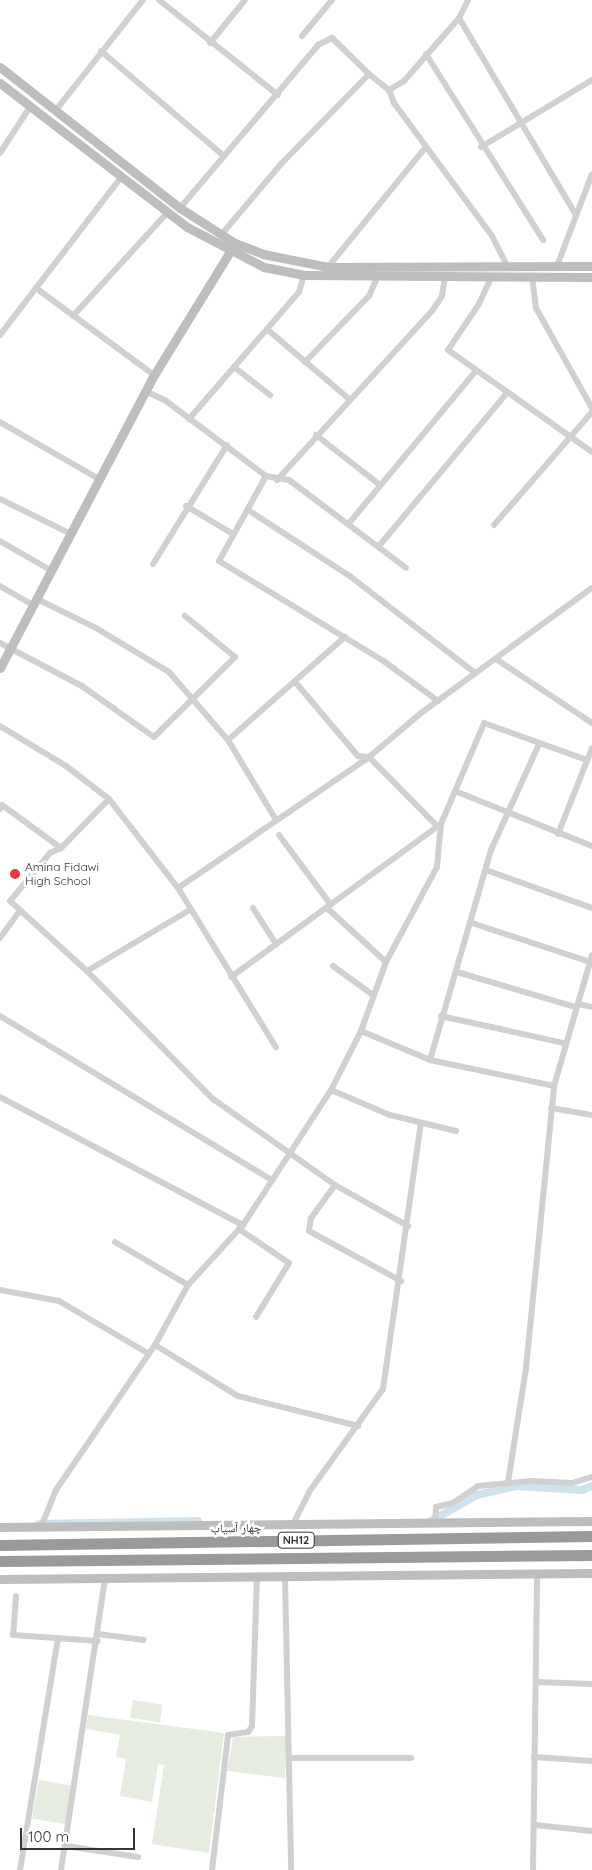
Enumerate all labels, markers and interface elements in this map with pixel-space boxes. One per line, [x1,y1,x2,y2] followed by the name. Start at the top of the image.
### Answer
[25,860,99,888] place label: Amina Fidawi High School
[9,868,21,880] marker: Amina Fidawi High School
[211,1520,261,1536] street label: چهار آسیاب
[277,1532,315,1548] road number: NH12
[22,1818,138,1850] scale bar
[28,1827,69,1846] text: 100 m

